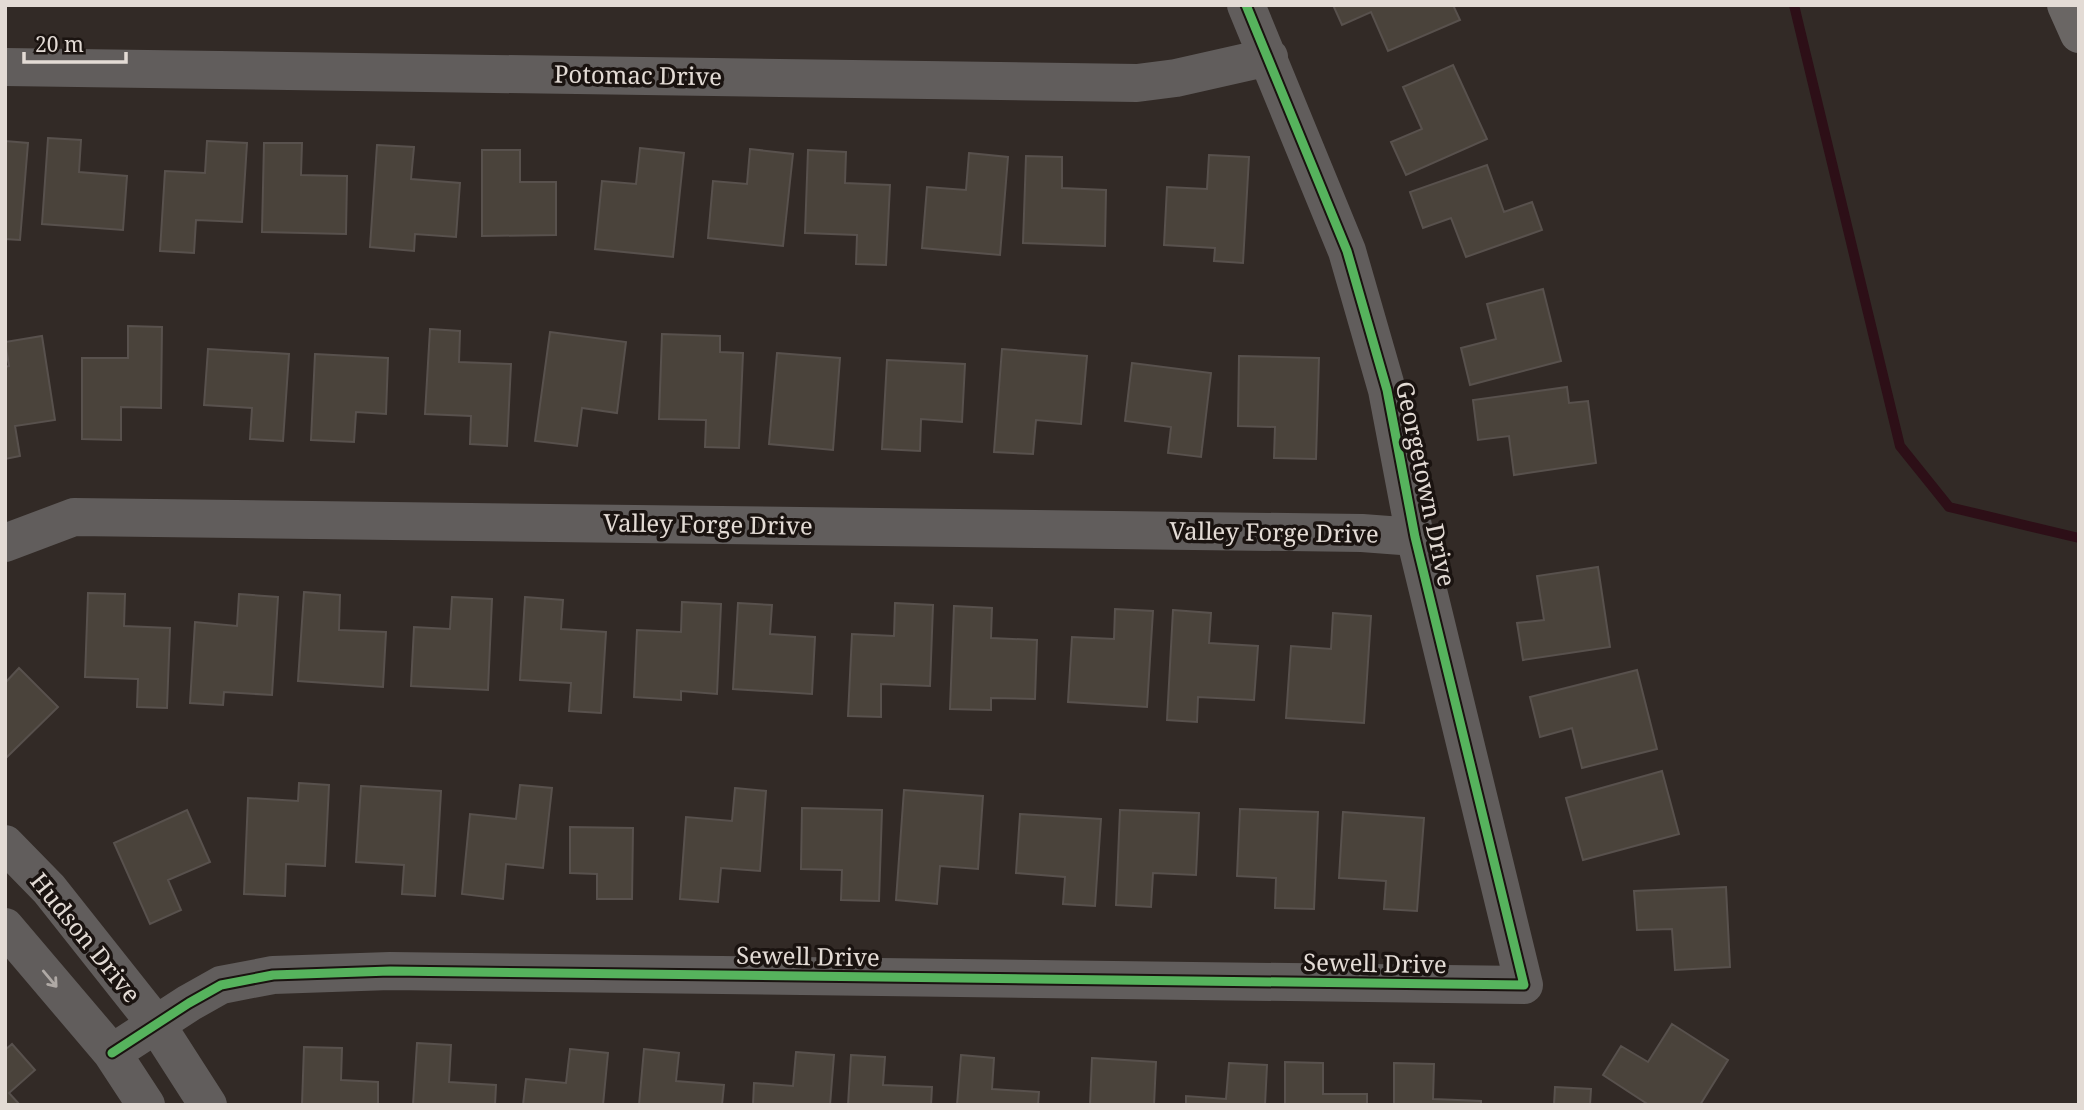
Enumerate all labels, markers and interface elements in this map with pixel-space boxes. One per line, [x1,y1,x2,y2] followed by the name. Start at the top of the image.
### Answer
[24,21,126,65] scale bar
[35,30,84,58] text: 20 m
[554,57,722,92] street label: Potomac Drive
[1389,378,1464,589] street label: Georgetown Drive
[603,505,813,542] street label: Valley Forge Drive
[1169,513,1379,550] street label: Valley Forge Drive
[23,865,149,1009] street label: Hudson Drive
[736,938,880,973] street label: Sewell Drive
[1303,945,1447,980] street label: Sewell Drive
[42,970,57,988] one-way arrow

